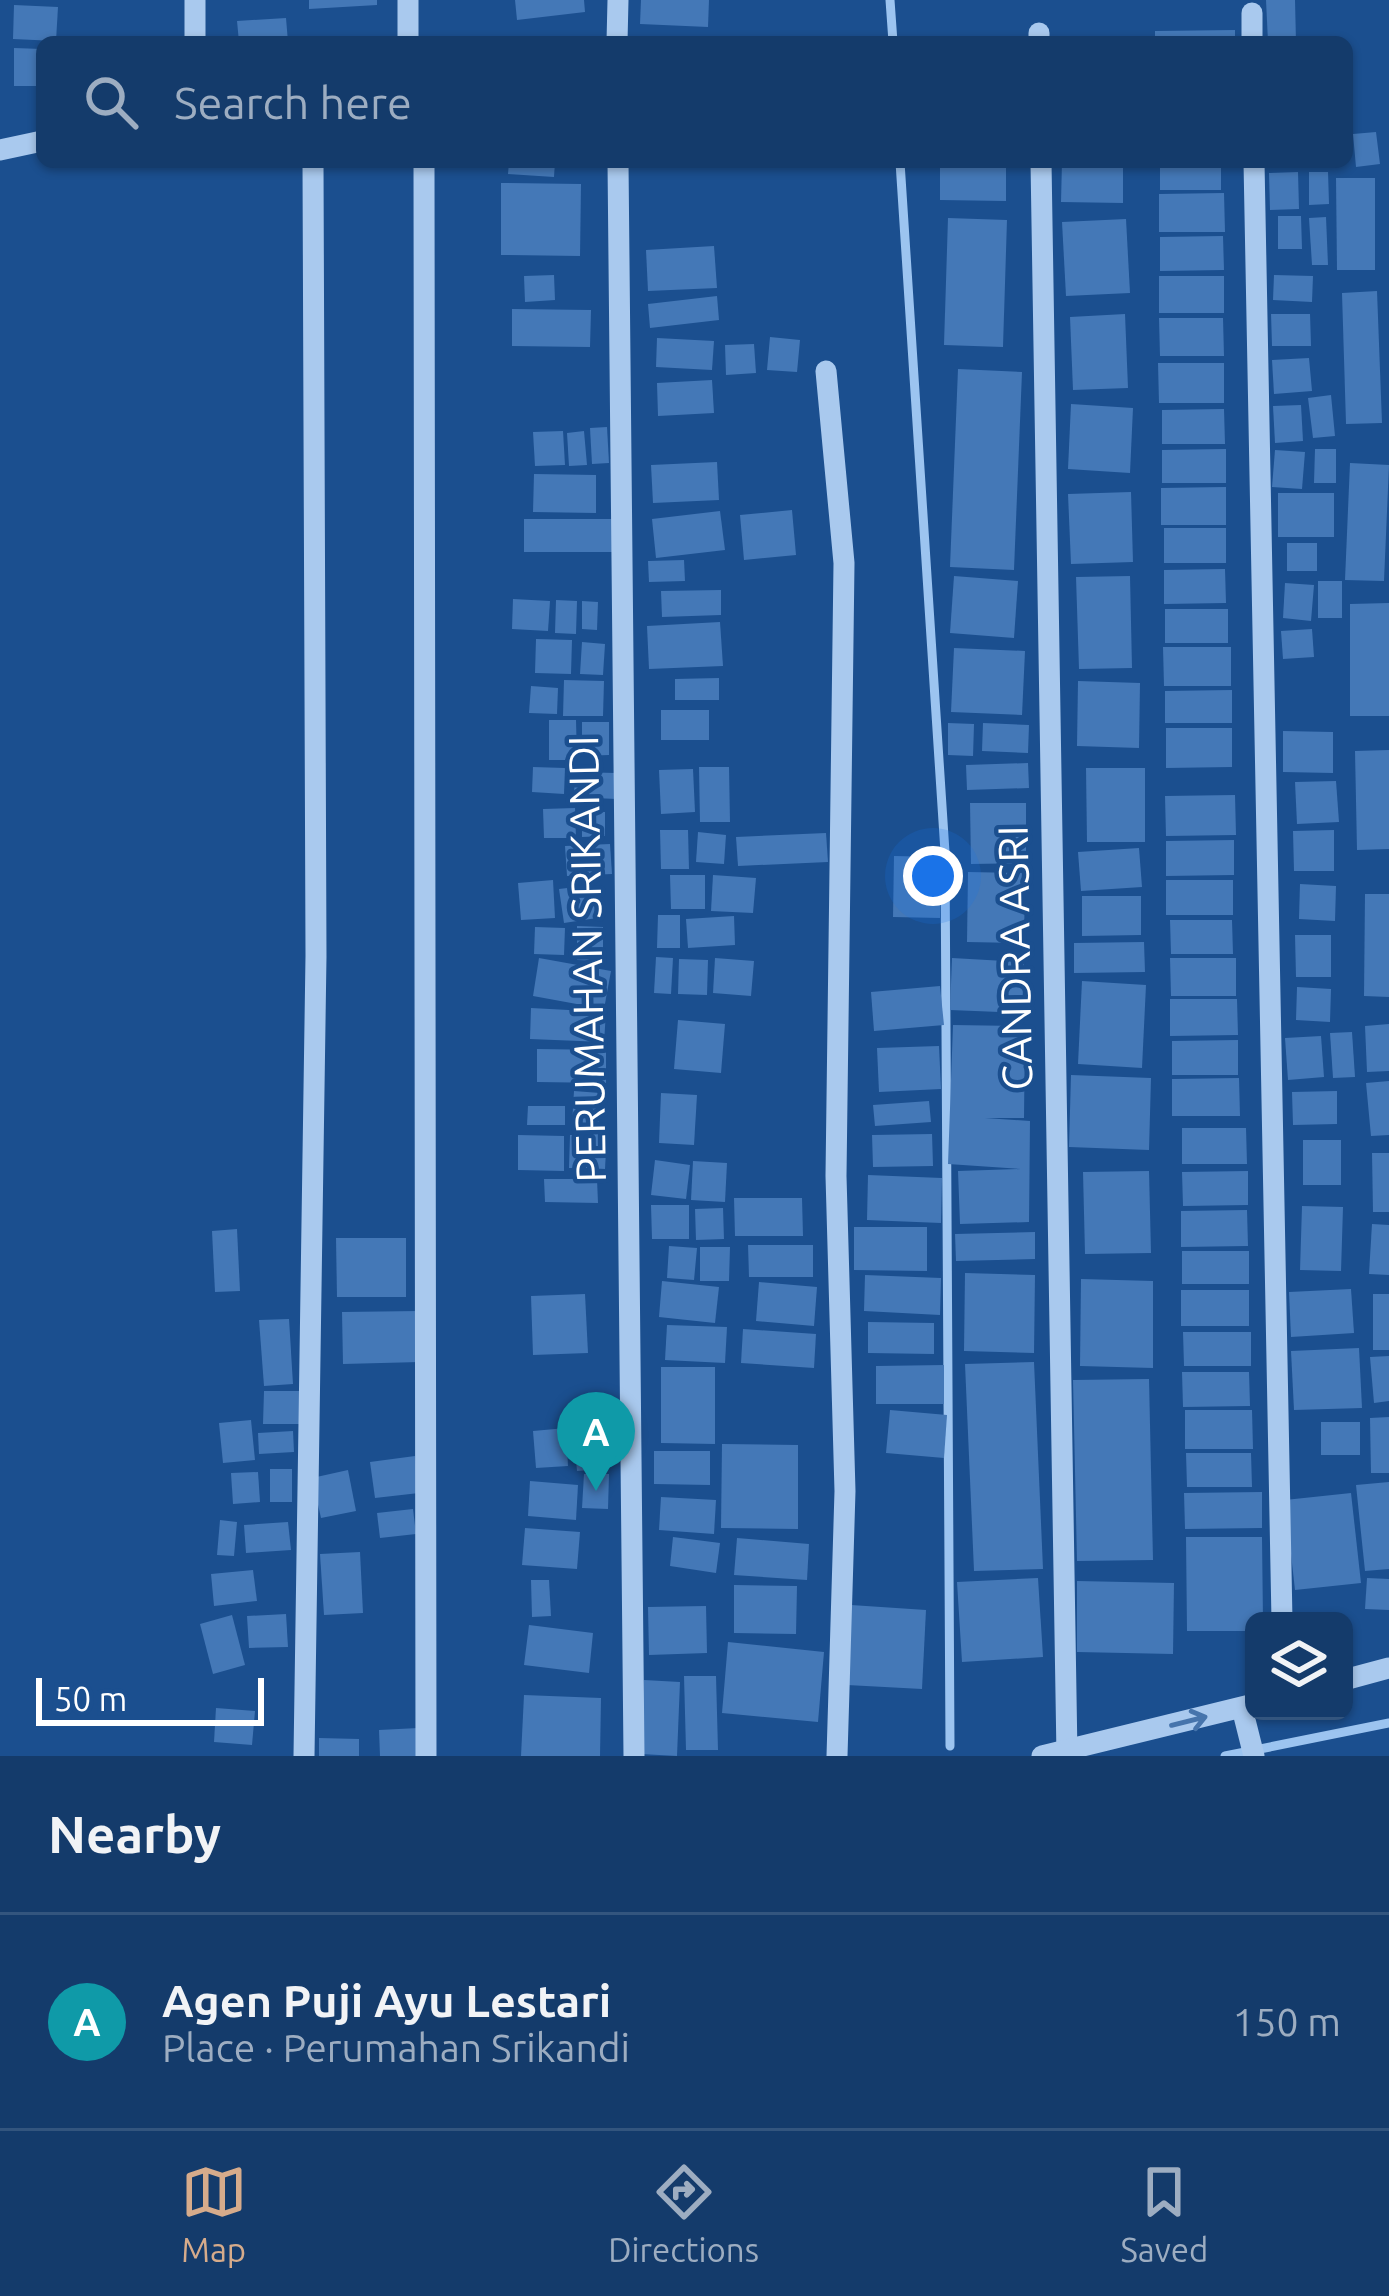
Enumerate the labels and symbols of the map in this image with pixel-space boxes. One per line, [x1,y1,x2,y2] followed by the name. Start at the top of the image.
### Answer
[559,735,614,1183] street label: PERUMAHAN SRIKANDI
[989,825,1040,1091] street label: CANDRA ASRI
[903,846,963,906] your location
[557,1392,635,1491] pin: A
[36,1672,264,1725] scale bar
[1169,1709,1207,1731] one-way arrow

